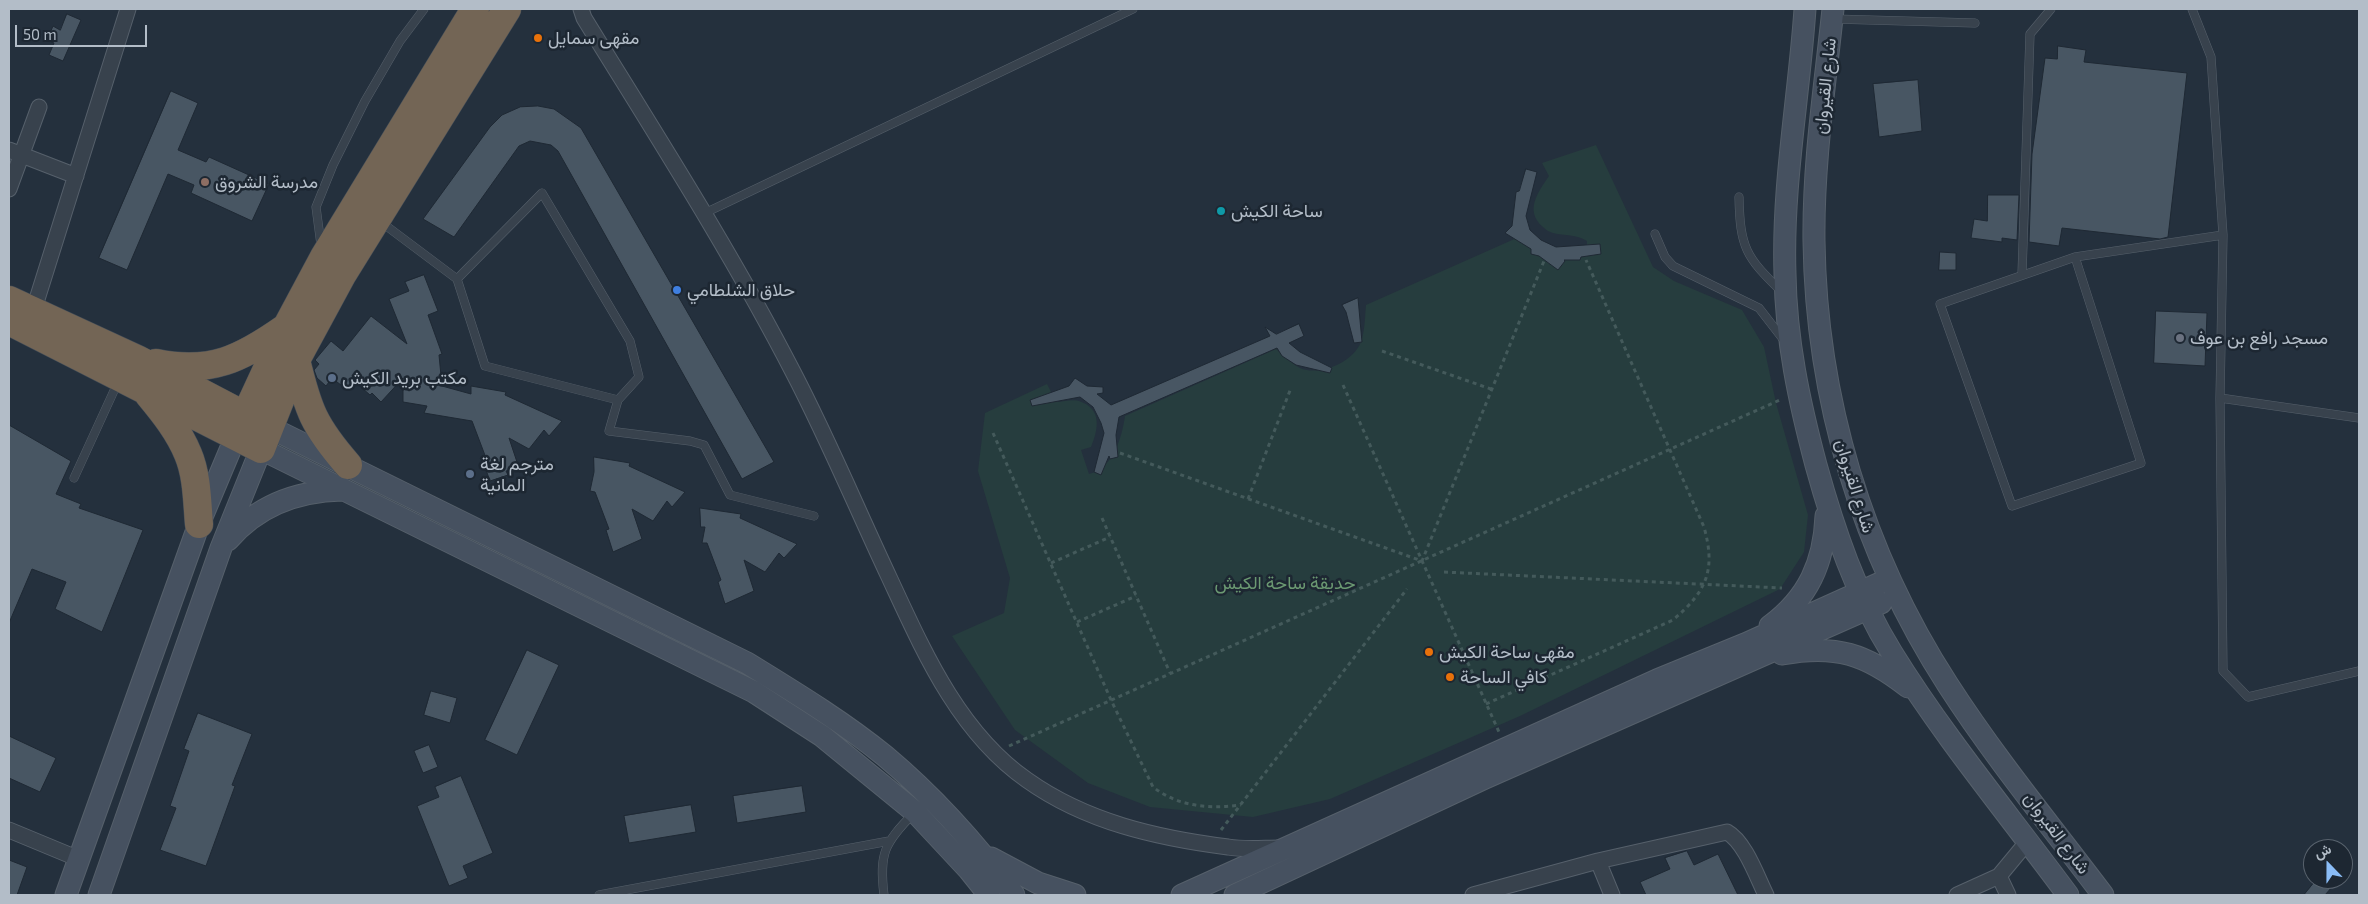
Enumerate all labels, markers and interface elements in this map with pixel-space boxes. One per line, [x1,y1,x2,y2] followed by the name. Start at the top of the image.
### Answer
[18,15,150,47] scale bar
[23,25,57,43] text: 50 m
[548,27,639,49] place label: مقهى سمايل
[532,32,544,44] marker: مقهى سمايل
[1809,37,1841,135] street label: شارع القيروان
[215,171,318,193] place label: مدرسة الشروق
[199,176,211,188] marker: مدرسة الشروق
[1231,200,1323,222] place label: ساحة الكيش
[1215,205,1227,217] marker: ساحة الكيش
[687,279,795,301] place label: حلاق الشلطامي
[671,284,683,296] marker: حلاق الشلطامي
[2190,327,2328,349] place label: مسجد رافع بن عوف
[2174,332,2186,344] marker: مسجد رافع بن عوف
[342,367,467,389] place label: مكتب بريد الكيش
[326,372,338,384] marker: مكتب بريد الكيش
[1831,437,1879,535] street label: شارع القيروان
[480,453,554,496] place label: مترجم لغة المانية
[464,468,476,480] marker: مترجم لغة المانية
[1214,572,1356,594] park label: حديقة ساحة الكيش
[1439,641,1575,663] place label: مقهى ساحة الكيش
[1423,646,1435,658] marker: مقهى ساحة الكيش
[1460,666,1547,688] place label: كافي الساحة
[1444,671,1456,683] marker: كافي الساحة
[2019,788,2095,878] street label: شارع القيروان
[2303,839,2353,889] north arrow
[2312,840,2334,862] text: ش

